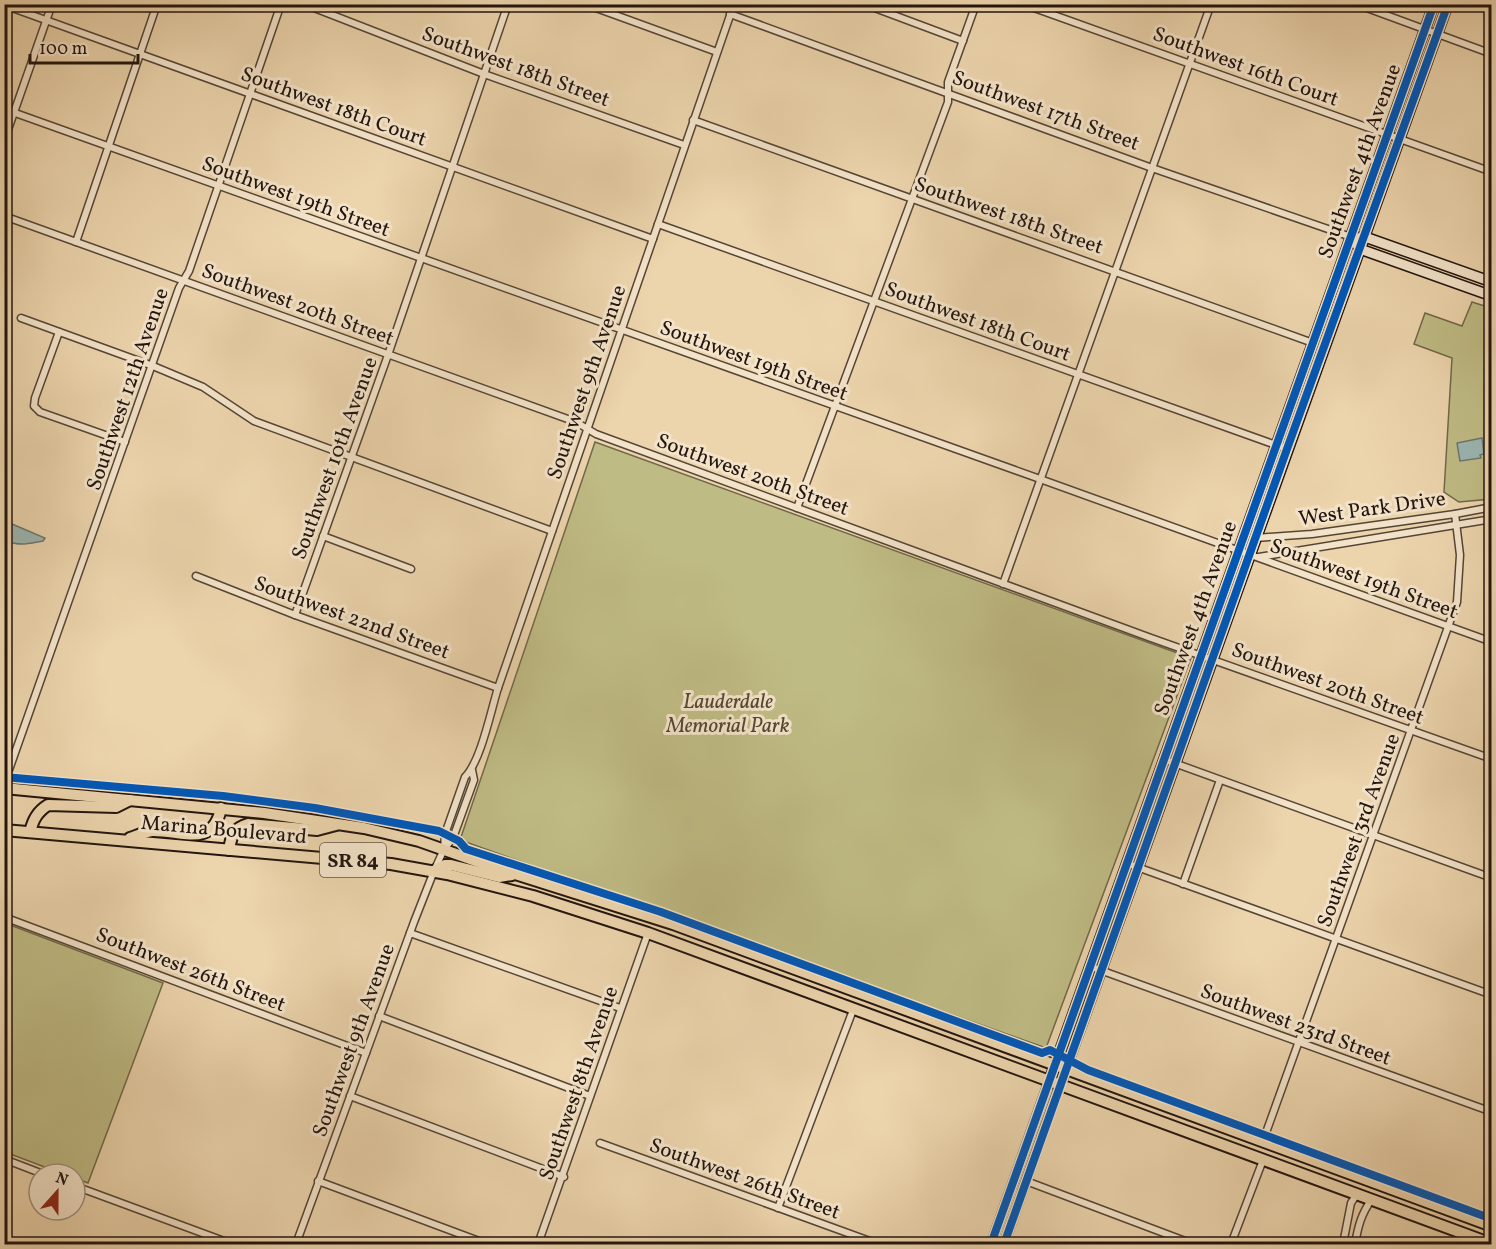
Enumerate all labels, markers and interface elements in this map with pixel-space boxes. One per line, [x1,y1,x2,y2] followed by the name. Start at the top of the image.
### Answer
[417,20,614,115] street label: Southwest 18th Street
[1148,20,1343,115] street label: Southwest 16th Court
[30,27,138,65] scale bar
[39,37,88,62] text: 100 m
[236,60,431,155] street label: Southwest 18th Court
[1312,60,1409,263] street label: Southwest 4th Avenue
[948,64,1143,159] street label: Southwest 17th Street
[197,150,394,245] street label: Southwest 19th Street
[910,170,1107,262] street label: Southwest 18th Street
[197,257,398,354] street label: Southwest 20th Street
[880,275,1075,370] street label: Southwest 18th Court
[541,281,634,484] street label: Southwest 9th Avenue
[80,284,177,495] street label: Southwest 12th Avenue
[655,314,852,409] street label: Southwest 19th Street
[285,353,386,564] street label: Southwest 10th Avenue
[652,427,853,524] street label: Southwest 20th Street
[1297,485,1448,534] street label: West Park Drive
[1148,517,1245,720] street label: Southwest 4th Avenue
[1265,532,1462,627] street label: Southwest 19th Street
[250,569,453,667] street label: Southwest 22nd Street
[1227,636,1428,733] street label: Southwest 20th Street
[666,688,790,741] park label: Lauderdale Memorial Park
[1311,729,1408,932] street label: Southwest 3rd Avenue
[140,809,308,852] street label: Marina Boulevard
[320,843,386,877] road number: SR 84
[91,921,290,1020] street label: Southwest 26th Street
[306,940,403,1141] street label: Southwest 9th Avenue
[1196,977,1395,1073] street label: Southwest 23rd Street
[533,982,626,1184] street label: Southwest 8th Avenue
[645,1131,844,1227] street label: Southwest 26th Street
[27,1162,87,1222] north arrow
[52,1168,71,1192] text: N

